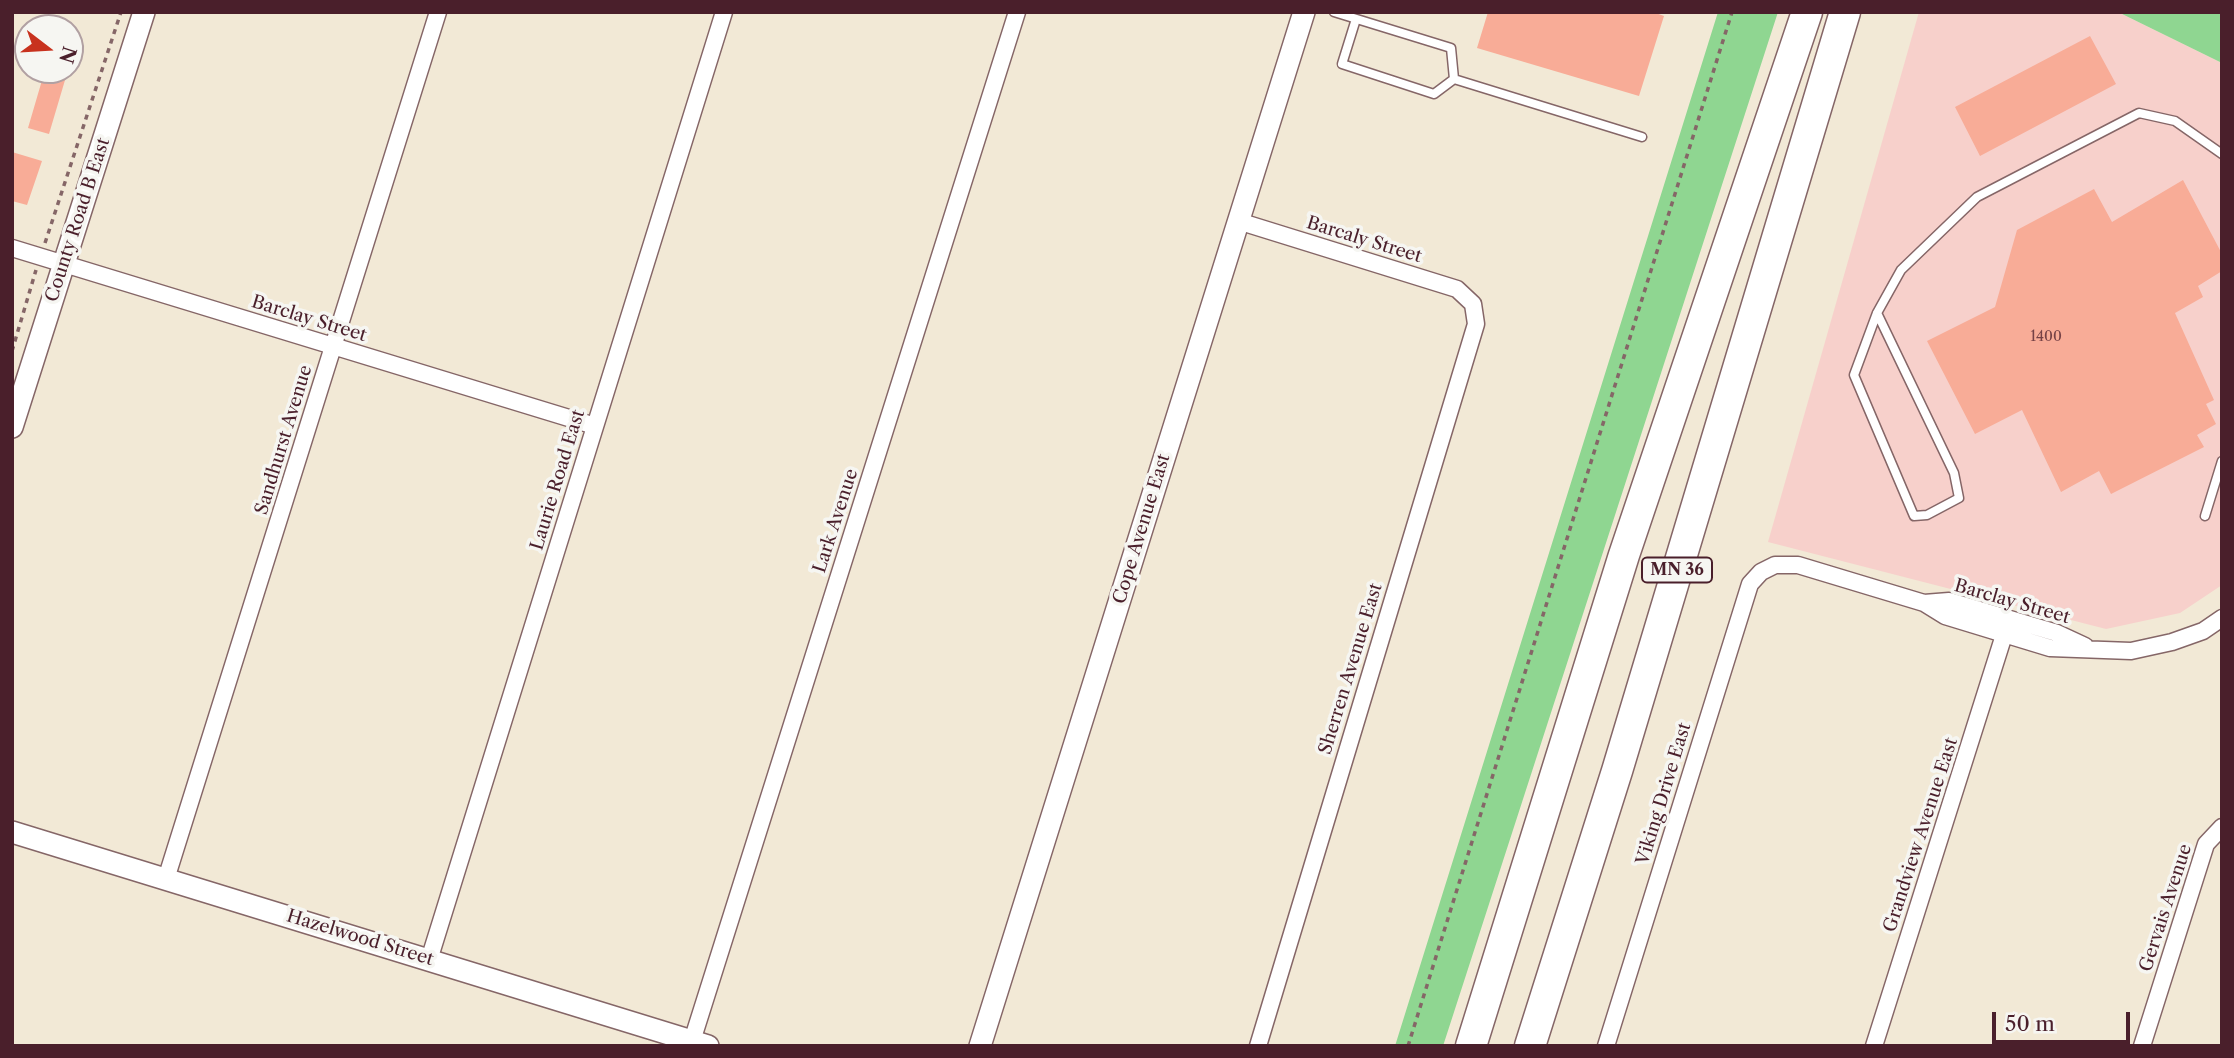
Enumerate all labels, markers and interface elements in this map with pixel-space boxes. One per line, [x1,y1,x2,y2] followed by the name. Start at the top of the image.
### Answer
[14,14,84,84] north arrow
[54,43,81,66] text: N
[41,135,115,305] street label: County Road B East
[1304,212,1424,268] street label: Barcaly Street
[249,291,369,347] street label: Barclay Street
[2030,329,2062,345] house number: 1400
[251,363,317,517] street label: Sandhurst Avenue
[526,407,590,553] street label: Laurie Road East
[1109,451,1175,607] street label: Cope Avenue East
[809,466,863,576] street label: Lark Avenue
[1642,558,1712,582] road number: MN 36
[1952,575,2072,629] street label: Barclay Street
[1315,581,1387,757] street label: Sherren Avenue East
[1632,720,1696,868] street label: Viking Drive East
[1879,735,1963,935] street label: Grandview Avenue East
[2135,841,2197,975] street label: Gervais Avenue
[284,905,436,971] street label: Hazelwood Street
[1996,998,2134,1042] scale bar
[2005,1011,2055,1036] text: 50 m

